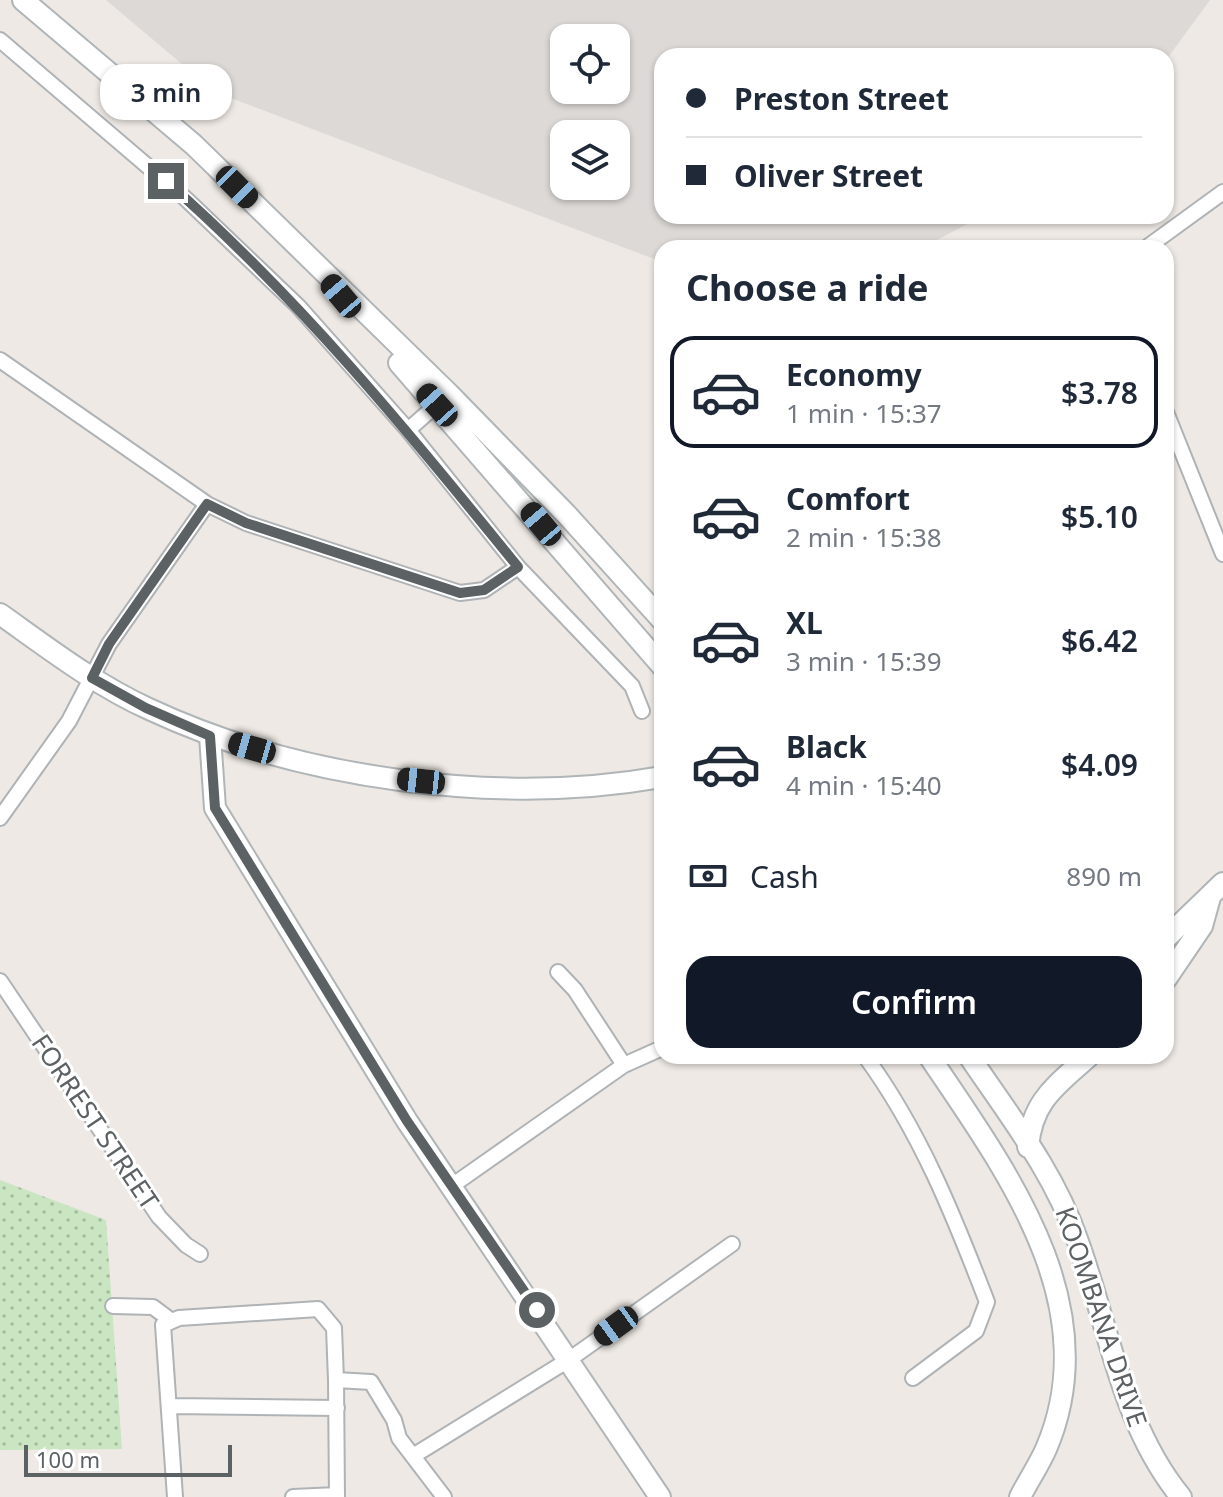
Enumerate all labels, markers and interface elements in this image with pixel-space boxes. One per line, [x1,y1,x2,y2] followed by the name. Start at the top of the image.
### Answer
[550,24,630,200] map controls
[550,24,630,104] button: locate
[100,65,232,121] callout: 3 min
[131,74,201,110] text: 3 min
[734,78,949,119] text: Preston Street
[550,120,630,200] button: layers
[734,155,923,196] text: Oliver Street
[212,162,262,212] car
[148,163,184,199] route end
[686,263,928,312] text: Choose a ride
[316,270,366,322] car
[786,354,922,395] text: Economy
[690,356,762,428] icon: car
[1061,372,1138,413] text: $3.78
[412,379,462,431] car
[786,395,942,431] text: 1 min · 15:37
[786,478,910,519] text: Comfort
[690,480,762,552] icon: car
[1061,496,1138,537] text: $5.10
[516,498,566,550] car
[786,519,942,555] text: 2 min · 15:38
[786,602,823,643] text: XL
[690,604,762,676] icon: car
[1061,620,1138,661] text: $6.42
[786,643,942,679] text: 3 min · 15:39
[786,726,867,767] text: Black
[690,728,762,800] icon: car
[226,730,278,766] car
[1061,744,1138,785] text: $4.09
[396,767,446,795] car
[786,767,942,803] text: 4 min · 15:40
[686,854,730,898] icon: cash
[750,856,819,897] text: Cash
[1066,858,1142,894] text: 890 m
[686,956,1142,1048] button: Confirm
[24,1027,168,1217] street label: FORREST STREET
[1047,1202,1156,1431] street label: KOOMBANA DRIVE
[519,1292,555,1328] route start
[590,1302,642,1350] car
[24,1441,232,1477] scale bar
[36,1444,100,1474] text: 100 m

